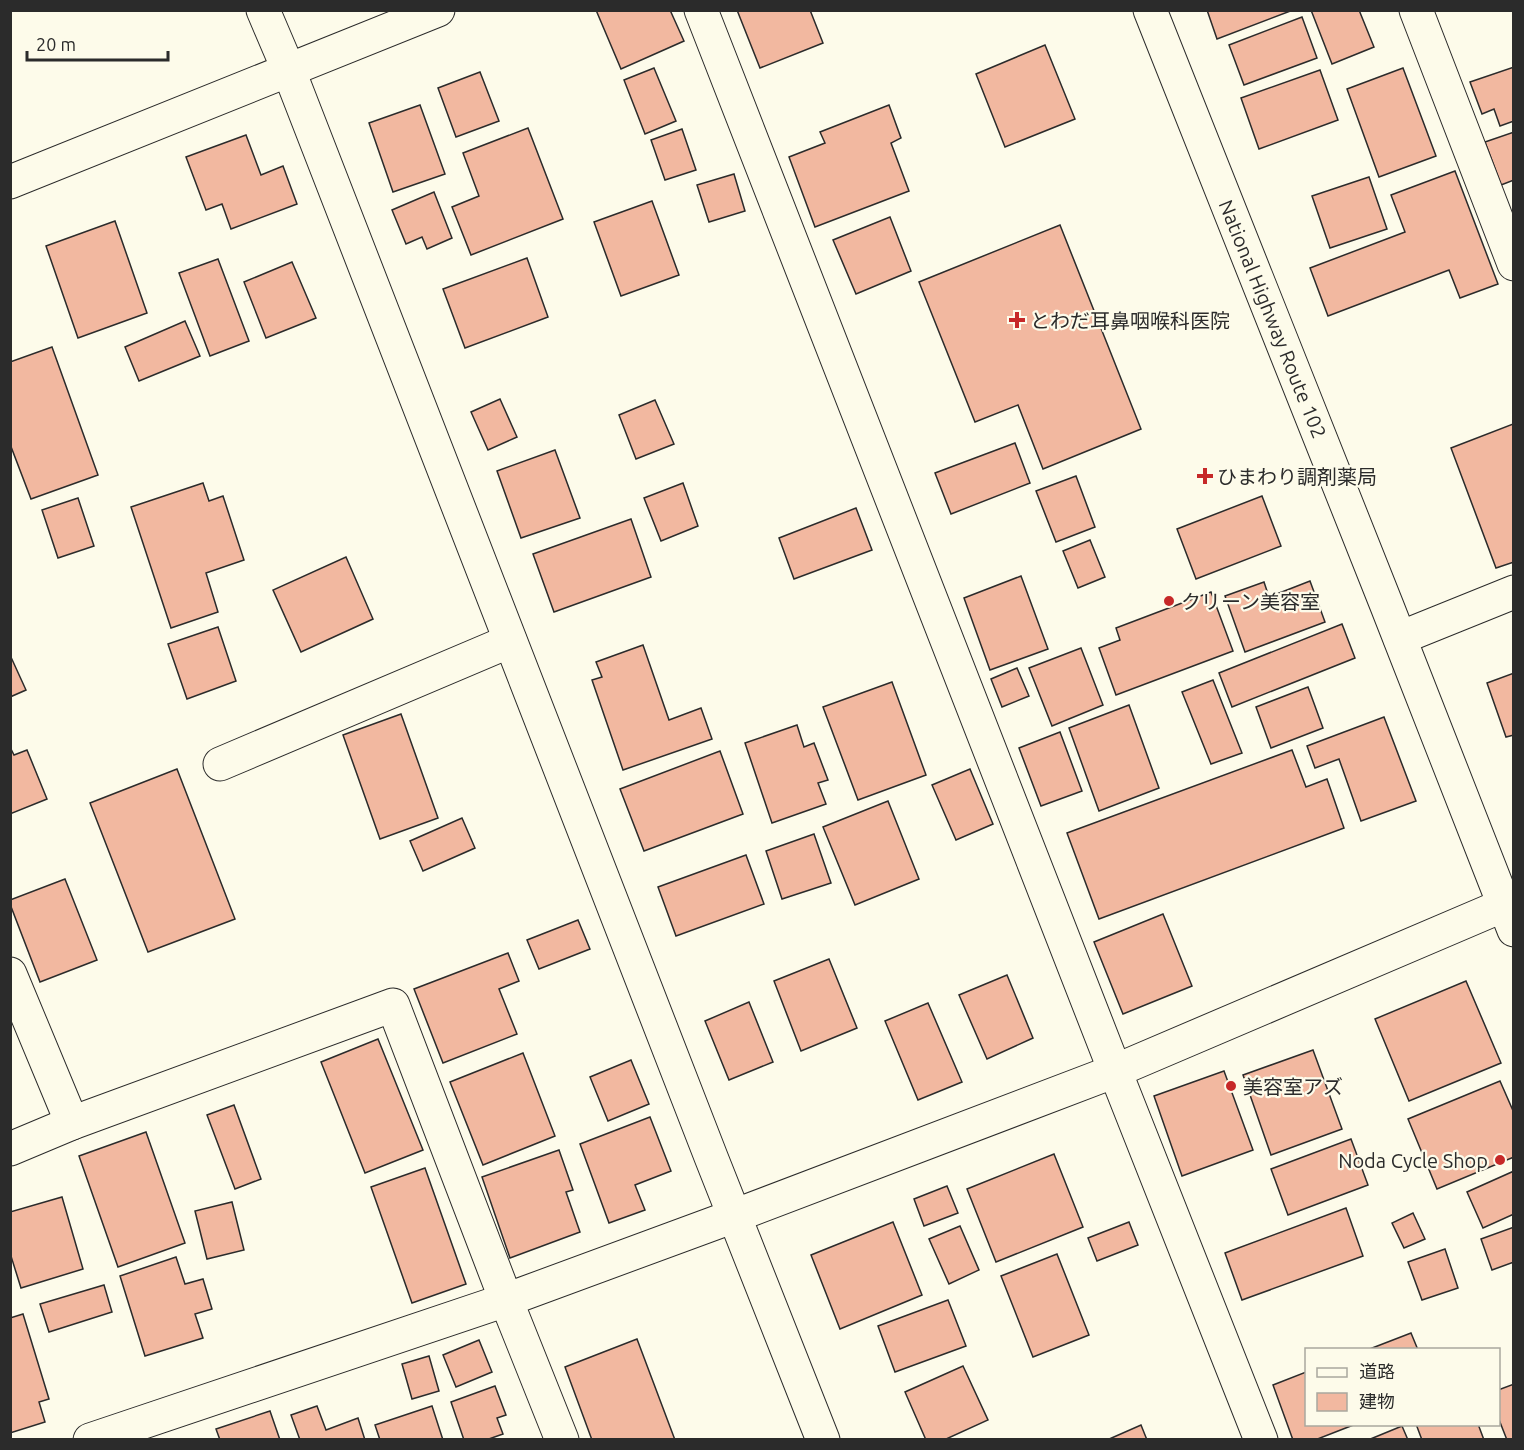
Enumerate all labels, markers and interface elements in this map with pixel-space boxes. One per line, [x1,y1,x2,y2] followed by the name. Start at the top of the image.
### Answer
[27,24,168,62] scale bar
[36,34,76,54] text: 20 m
[1215,196,1331,442] street label: National Highway Route 102
[1030,309,1230,332] place label: とわだ耳鼻咽喉科医院
[1008,311,1026,329] marker: とわだ耳鼻咽喉科医院
[1217,465,1377,488] place label: ひまわり調剤薬局
[1198,469,1212,483] marker: ひまわり調剤薬局
[1181,590,1320,613] place label: クリーン美容室
[1162,594,1176,608] marker: クリーン美容室
[1243,1075,1343,1098] place label: 美容室アズ
[1224,1079,1238,1093] marker: 美容室アズ
[1338,1149,1488,1172] place label: Noda Cycle Shop
[1493,1153,1507,1167] marker: Noda Cycle Shop
[1305,1348,1500,1426] legend
[1359,1361,1395,1381] text: 道路
[1359,1391,1395,1411] text: 建物

